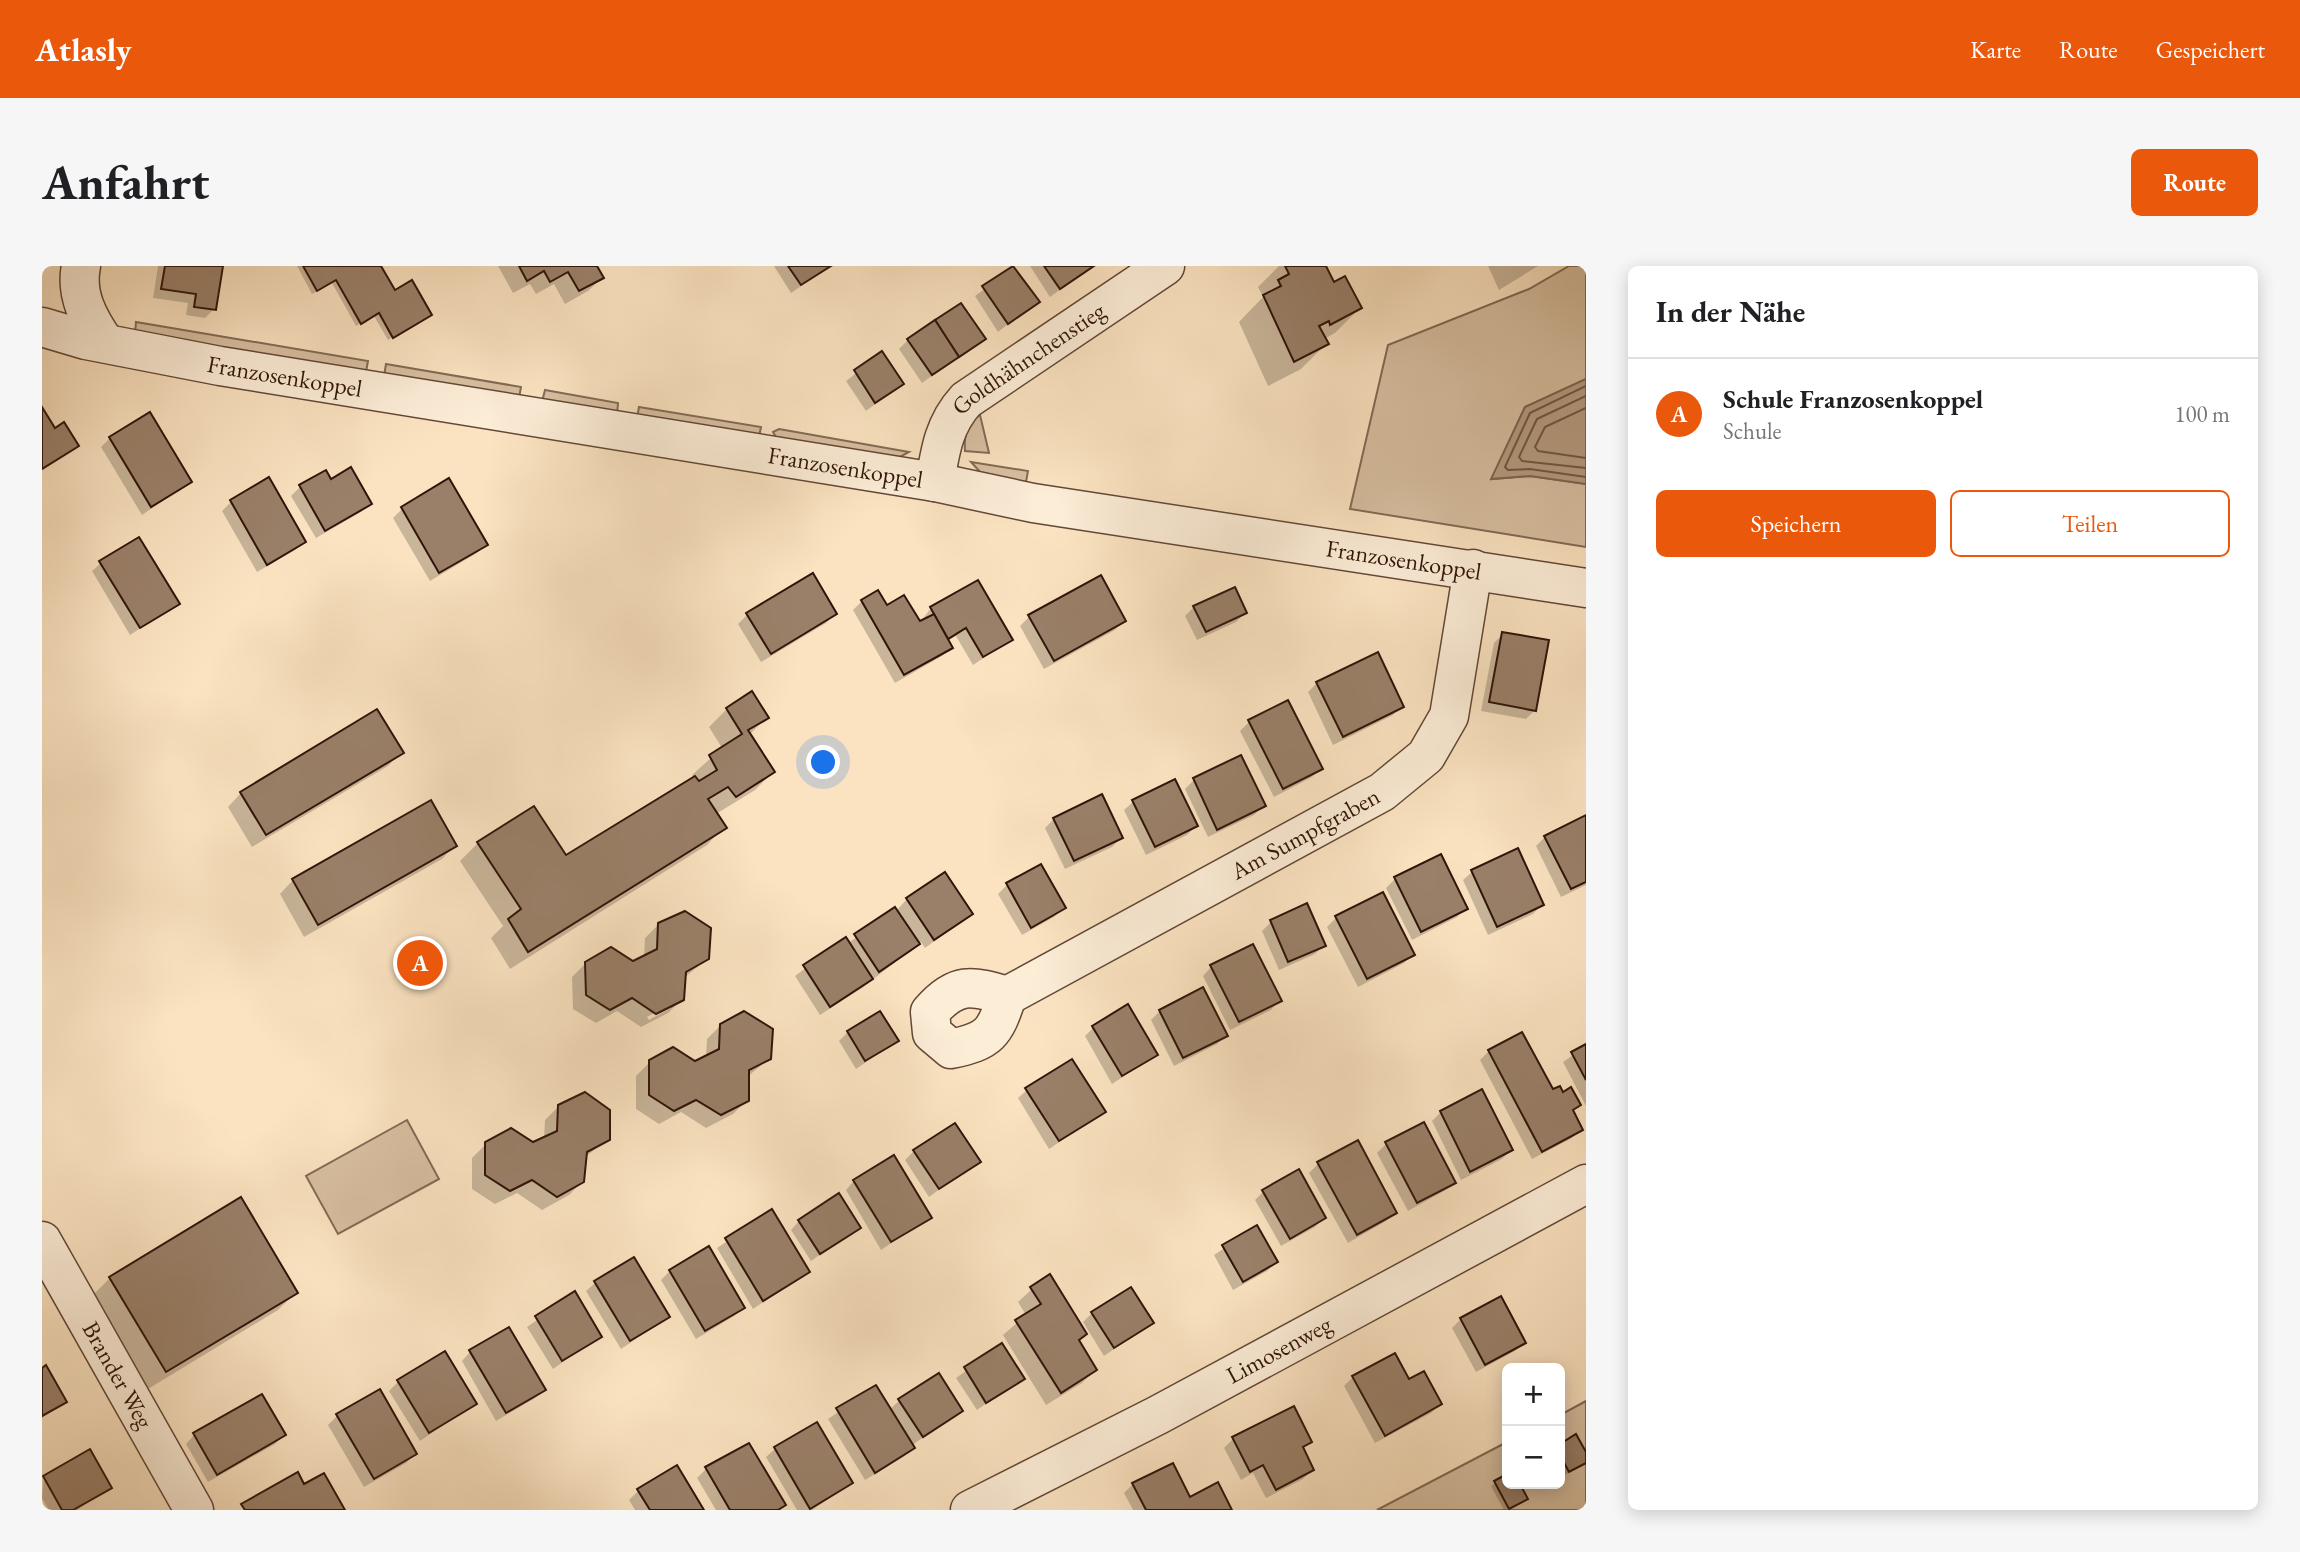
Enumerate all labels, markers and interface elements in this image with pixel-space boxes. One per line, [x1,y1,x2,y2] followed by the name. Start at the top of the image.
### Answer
[35,28,132,71] text: Atlasly
[1970,34,2021,65] text: Karte
[2059,34,2118,65] text: Route
[2156,34,2265,65] text: Gespeichert
[2131,149,2258,216] button: Route
[42,150,209,214] text: Anfahrt
[1656,292,1805,331] text: In der Nähe
[944,295,1111,421] street label: Goldhähnchenstieg
[205,348,365,404] street label: Franzosenkoppel
[1723,382,1983,416] text: Schule Franzosenkoppel
[1671,399,1687,429] text: A
[2174,399,2230,429] text: 100 m
[1723,416,1782,446] text: Schule
[766,439,926,495] street label: Franzosenkoppel
[1656,490,1936,557] button: Speichern
[1950,490,2230,557] button: Teilen
[1324,532,1484,587] street label: Franzosenkoppel
[806,745,840,779] your location
[1224,780,1385,887] street label: Am Sumpfgraben
[397,937,443,989] pin: A
[1221,1308,1337,1390] street label: Limosenweg
[76,1316,161,1434] street label: Brander Weg
[1502,1363,1565,1489] map controls
[1502,1363,1565,1426] button: +
[1502,1426,1565,1489] button: −

